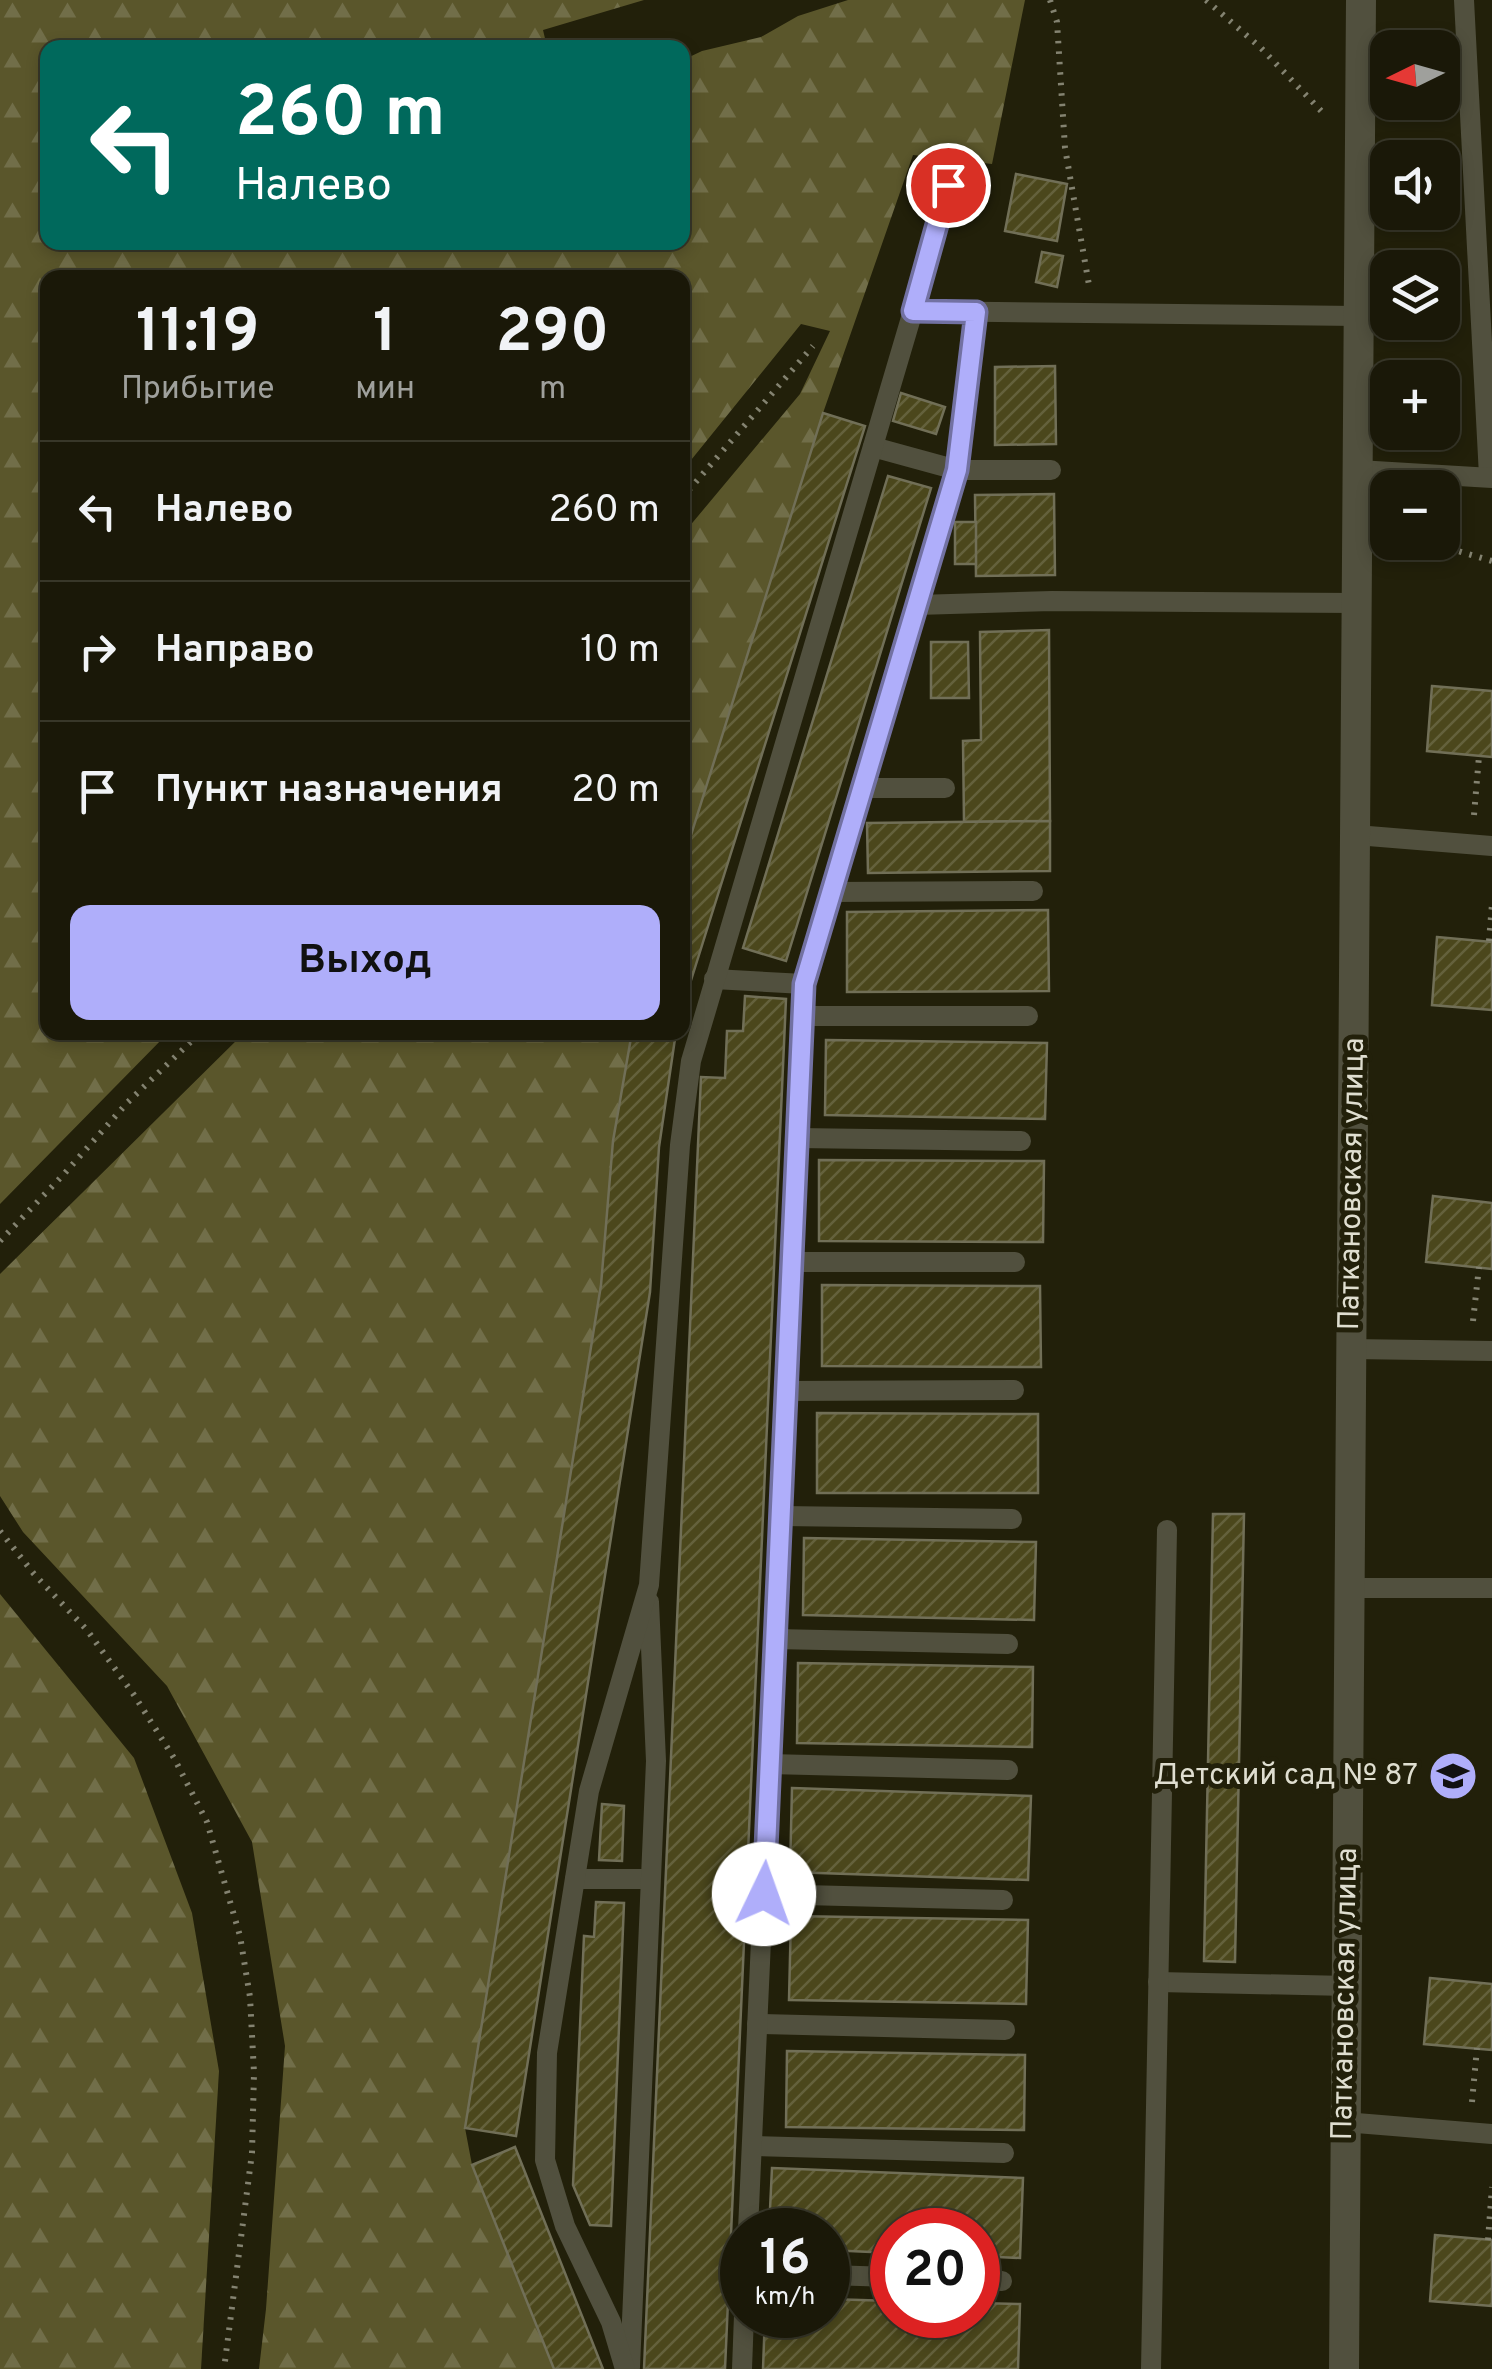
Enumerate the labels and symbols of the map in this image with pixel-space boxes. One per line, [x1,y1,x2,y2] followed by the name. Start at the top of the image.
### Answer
[1370,30,1460,120] north arrow
[906,143,991,228] pin
[1332,1037,1374,1331] street label: Паткановская улица
[1427,1750,1479,1802] school or university icon: Детский сад № 87
[1153,1758,1418,1795] place label: Детский сад № 87
[712,1842,816,1946] position arrow
[1325,1847,1367,2141] street label: Паткановская улица
[870,2208,1000,2338] speed limit sign: 20

